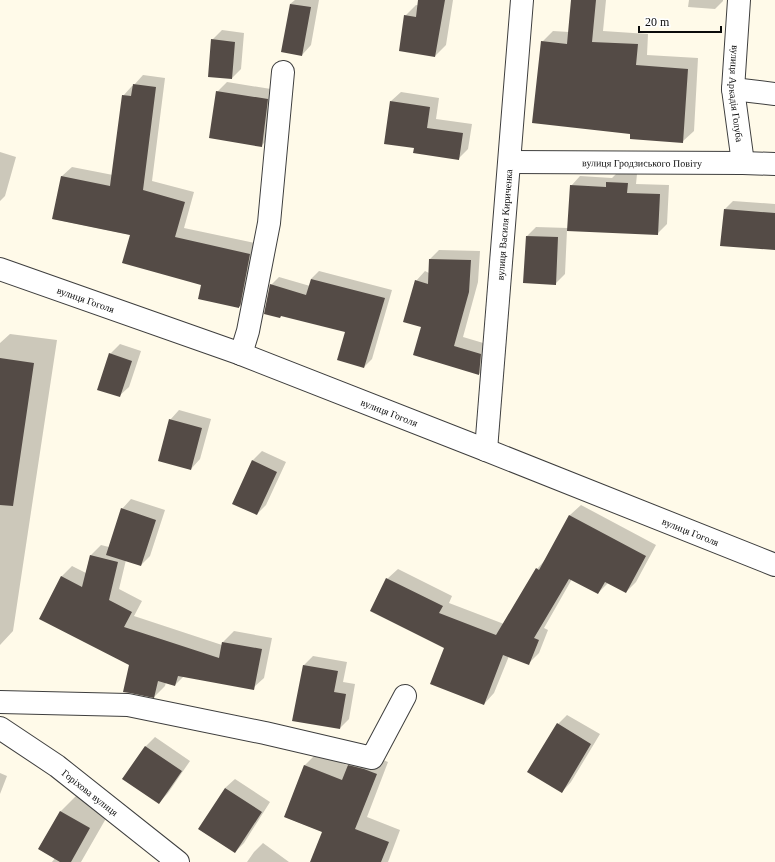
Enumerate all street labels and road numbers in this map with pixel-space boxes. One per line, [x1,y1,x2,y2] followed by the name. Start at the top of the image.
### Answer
[727,45,745,143] street label: вулиця Аркадія Голуба
[582,157,702,169] street label: вулиця Гродзиського Повіту
[495,168,514,281] street label: вулиця Василя Кириченка
[56,285,116,315] street label: вулиця Гоголя
[359,397,420,429] street label: вулиця Гоголя
[661,516,721,548] street label: вулиця Гоголя
[60,767,120,819] street label: Горіхова вулиця

